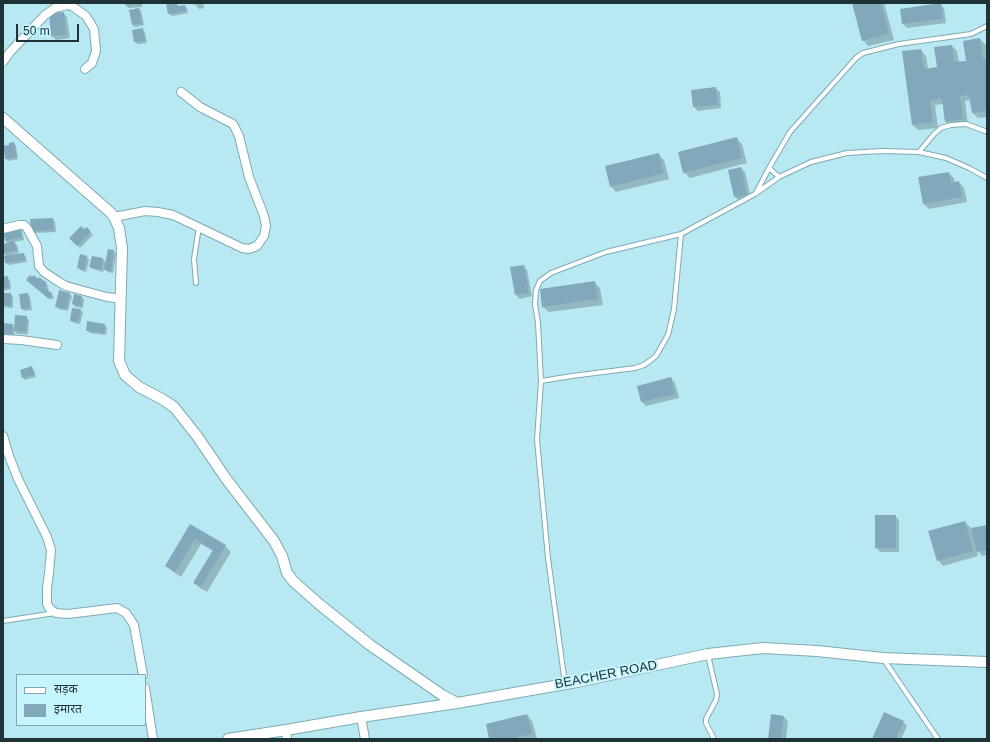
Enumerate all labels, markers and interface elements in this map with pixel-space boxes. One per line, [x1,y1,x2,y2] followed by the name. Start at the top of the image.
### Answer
[18,16,81,42] scale bar
[23,24,50,38] text: 50 m
[553,657,659,693] street label: BEACHER ROAD
[16,674,146,726] legend
[54,682,78,696] text: सड़क
[54,702,82,716] text: इमारत

